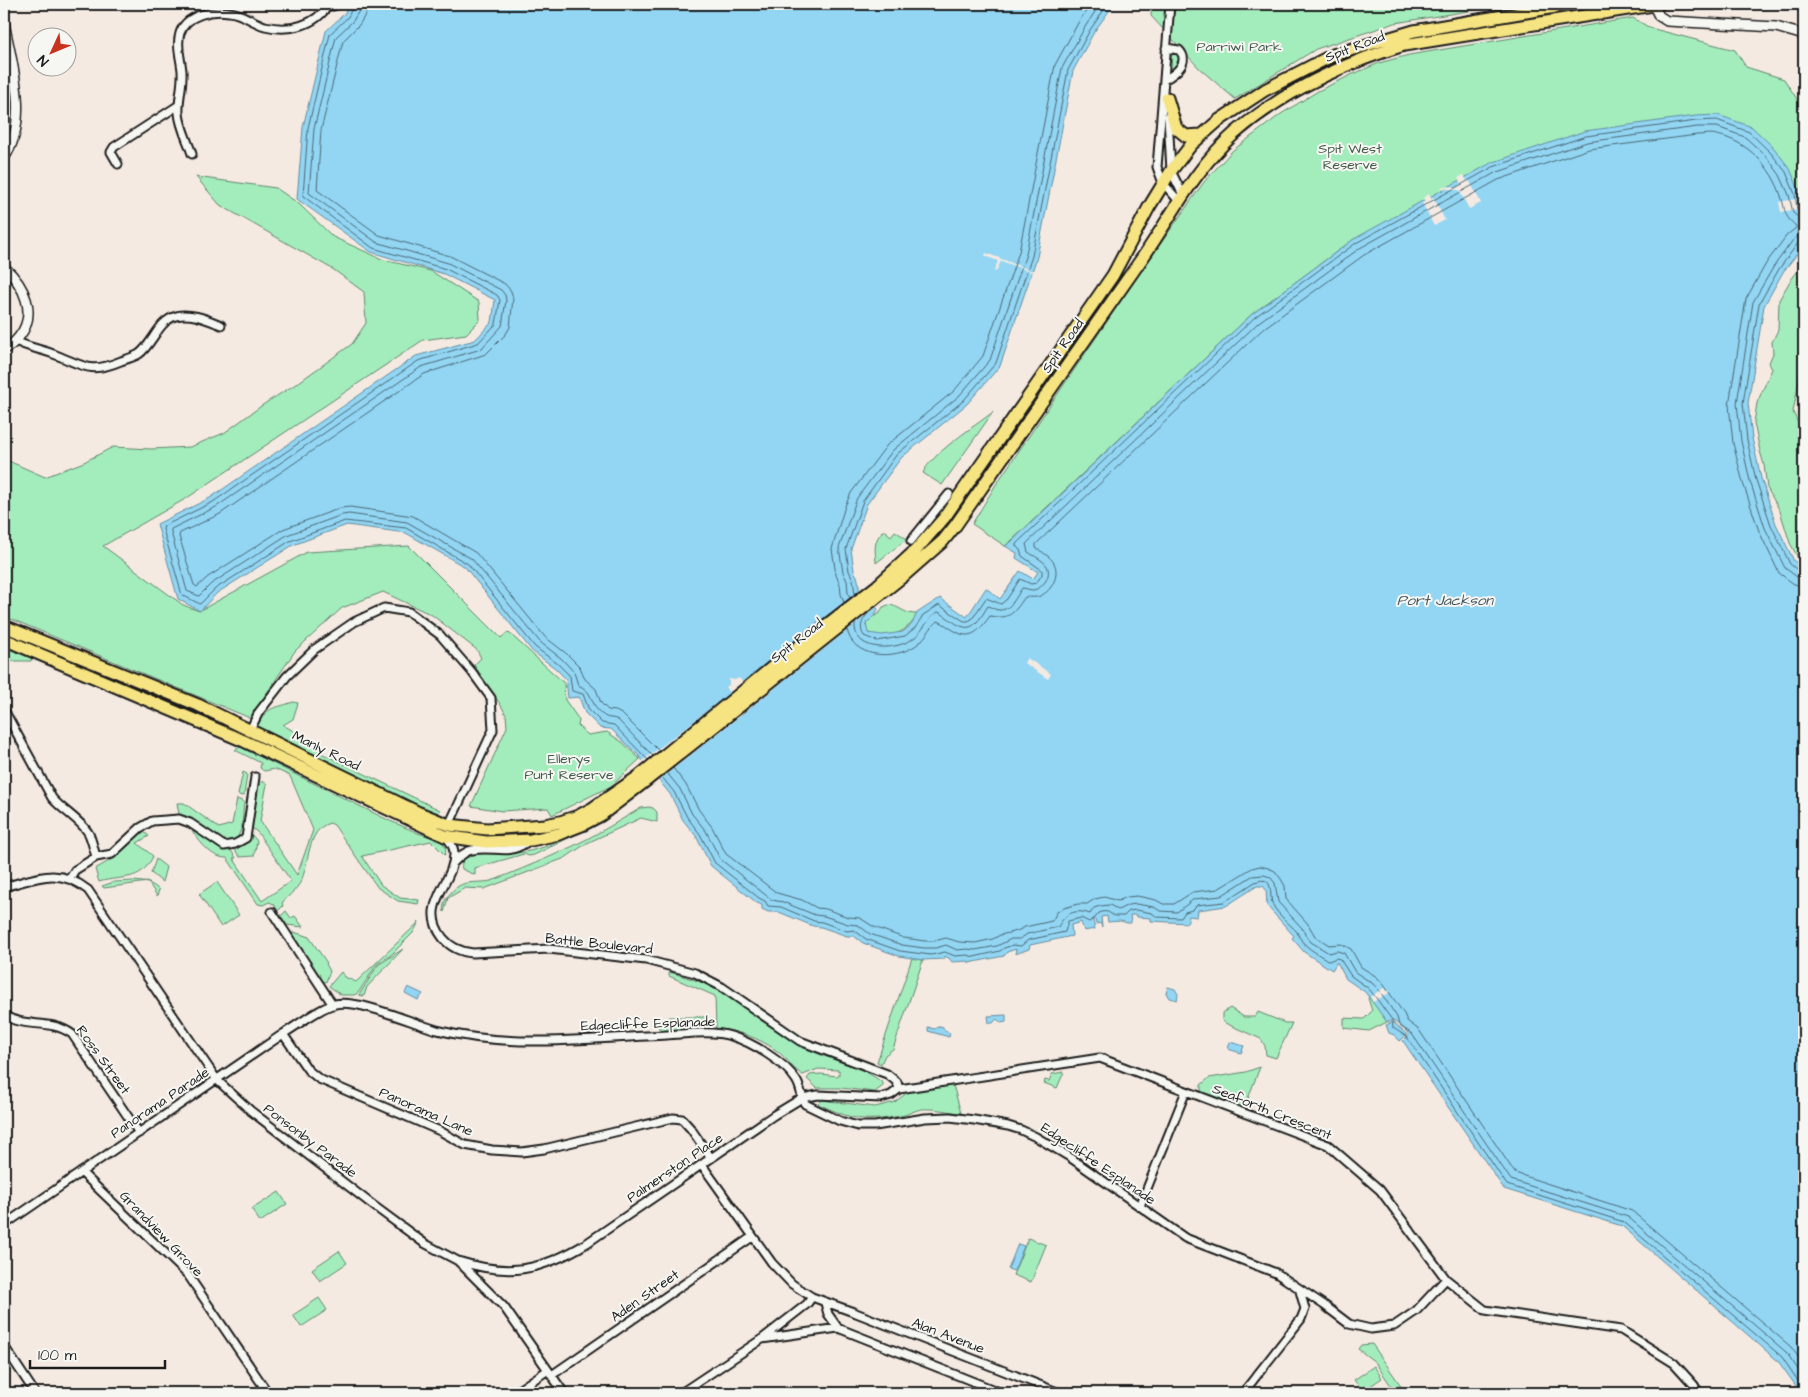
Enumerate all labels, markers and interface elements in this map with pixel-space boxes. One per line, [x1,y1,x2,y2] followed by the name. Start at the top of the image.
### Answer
[1322,26,1388,68] street label: Spit Road
[28,28,78,78] north arrow
[1196,37,1282,57] park label: Parriwi Park
[33,50,54,70] text: N
[1318,139,1382,175] park label: Spit West Reserve
[1037,315,1089,377] street label: Spit Road
[1397,590,1495,611] water label: Port Jackson
[766,614,828,668] street label: Spit Road
[289,726,363,776] street label: Manly Road
[524,749,614,785] park label: Ellerys Punt Reserve
[544,928,654,960] street label: Battle Boulevard
[580,1012,716,1036] street label: Edgecliffe Esplanade
[71,1021,135,1099] street label: Ross Street
[107,1062,214,1143] street label: Panorama Parade
[1209,1079,1335,1145] street label: Seaforth Crescent
[376,1082,476,1142] street label: Panorama Lane
[259,1099,361,1183] street label: Ponsonby Parade
[1037,1118,1160,1210] street label: Edgecliffe Esplanade
[623,1128,727,1208] street label: Palmerston Place
[115,1187,208,1282] street label: Grandview Grove
[607,1265,684,1327] street label: Aden Street
[909,1313,988,1359] street label: Alan Avenue
[30,1337,165,1369] scale bar
[38,1345,77,1366] text: 100 m

